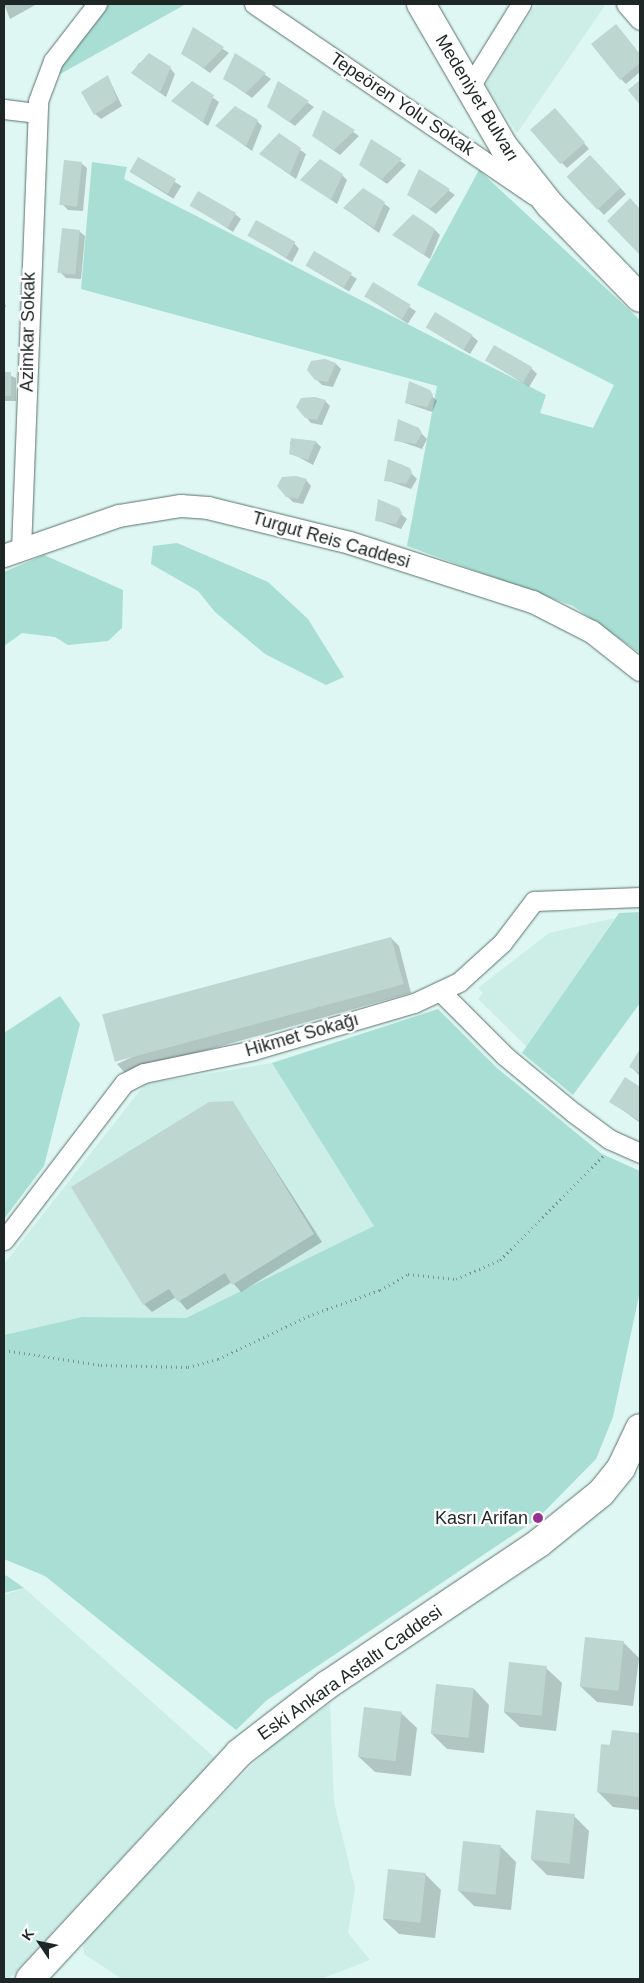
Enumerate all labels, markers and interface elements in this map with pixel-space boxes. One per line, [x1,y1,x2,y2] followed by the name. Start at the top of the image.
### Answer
[431,31,523,165] street label: Medeniyet Bulvarı
[326,48,478,160] street label: Tepeören Yolu Sokak
[16,272,40,392] street label: Azimkar Sokak
[249,507,413,573] street label: Turgut Reis Caddesi
[243,1008,361,1062] street label: Hikmet Sokağı
[434,1507,528,1529] place label: Kasrı Arifan
[532,1512,544,1524] marker: Kasrı Arifan
[253,1600,447,1746] street label: Eski Ankara Asfaltı Caddesi
[15,1918,65,1968] north arrow
[18,1926,37,1943] text: K

